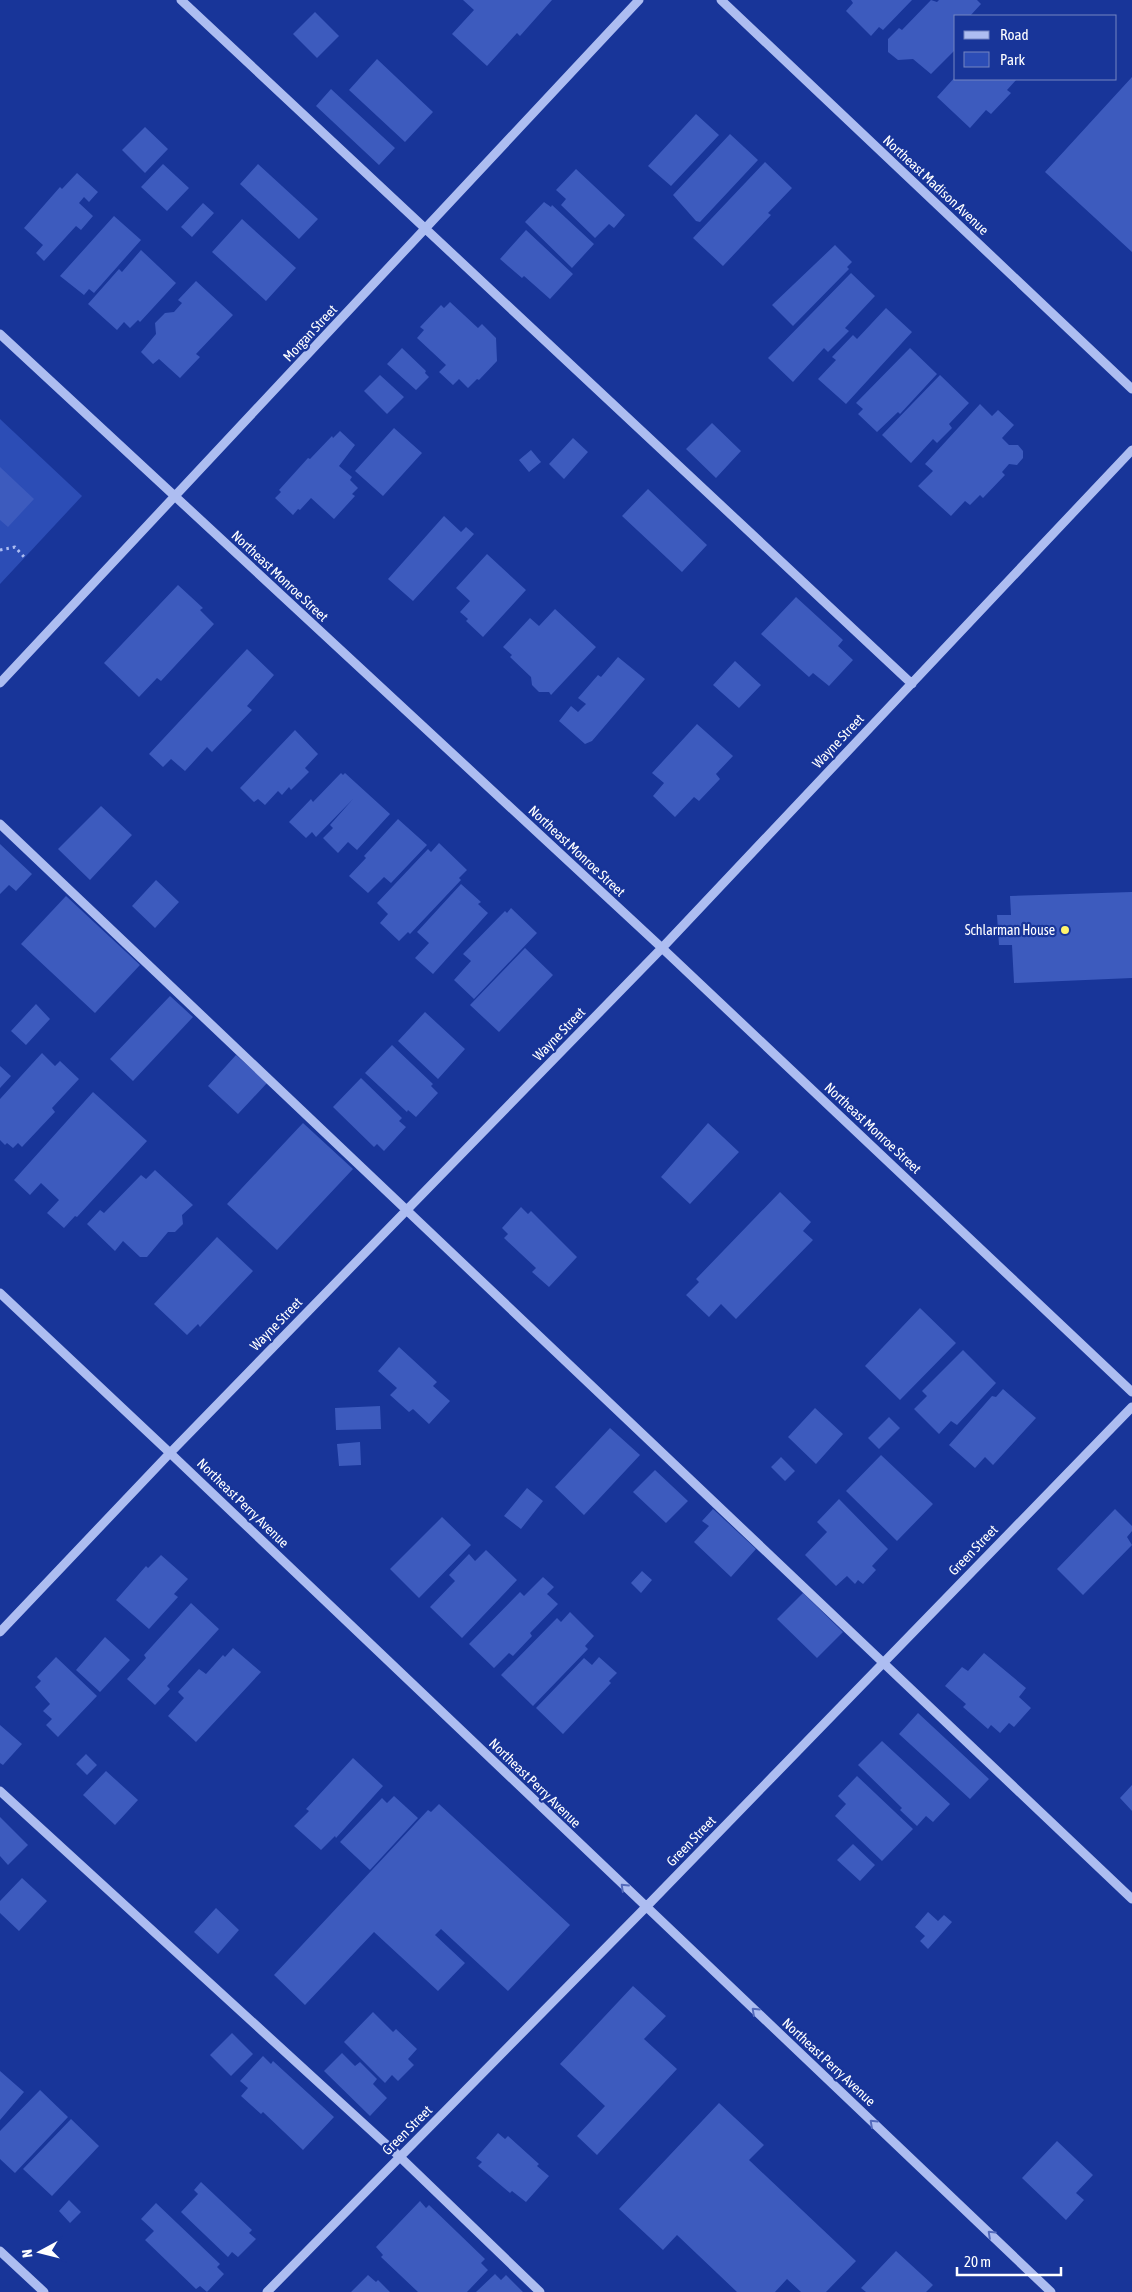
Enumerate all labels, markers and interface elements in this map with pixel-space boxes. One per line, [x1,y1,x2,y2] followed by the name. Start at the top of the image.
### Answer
[954,15,1117,80] legend
[1000,26,1029,43] text: Road
[1000,51,1025,68] text: Park
[880,132,992,238] street label: Northeast Madison Avenue
[280,301,340,365] street label: Morgan Street
[229,527,331,625] street label: Northeast Monroe Street
[809,711,867,771] street label: Wayne Street
[526,802,628,900] street label: Northeast Monroe Street
[965,922,1055,938] place label: Schlarman House
[1059,924,1071,936] marker: Schlarman House
[530,1004,588,1064] street label: Wayne Street
[822,1079,924,1177] street label: Northeast Monroe Street
[247,1294,305,1354] street label: Wayne Street
[194,1455,292,1551] street label: Northeast Perry Avenue
[945,1522,1001,1578] street label: Green Street
[486,1735,584,1831] street label: Northeast Perry Avenue
[663,1813,719,1869] street label: Green Street
[621,1884,630,1893] one-way arrow
[751,2008,760,2017] one-way arrow
[779,2015,879,2109] street label: Northeast Perry Avenue
[379,2102,435,2158] street label: Green Street
[869,2120,878,2129] one-way arrow
[15,2227,65,2277] north arrow
[987,2231,996,2240] one-way arrow
[957,2244,1061,2276] scale bar
[19,2249,36,2259] text: N
[964,2253,991,2270] text: 20 m

